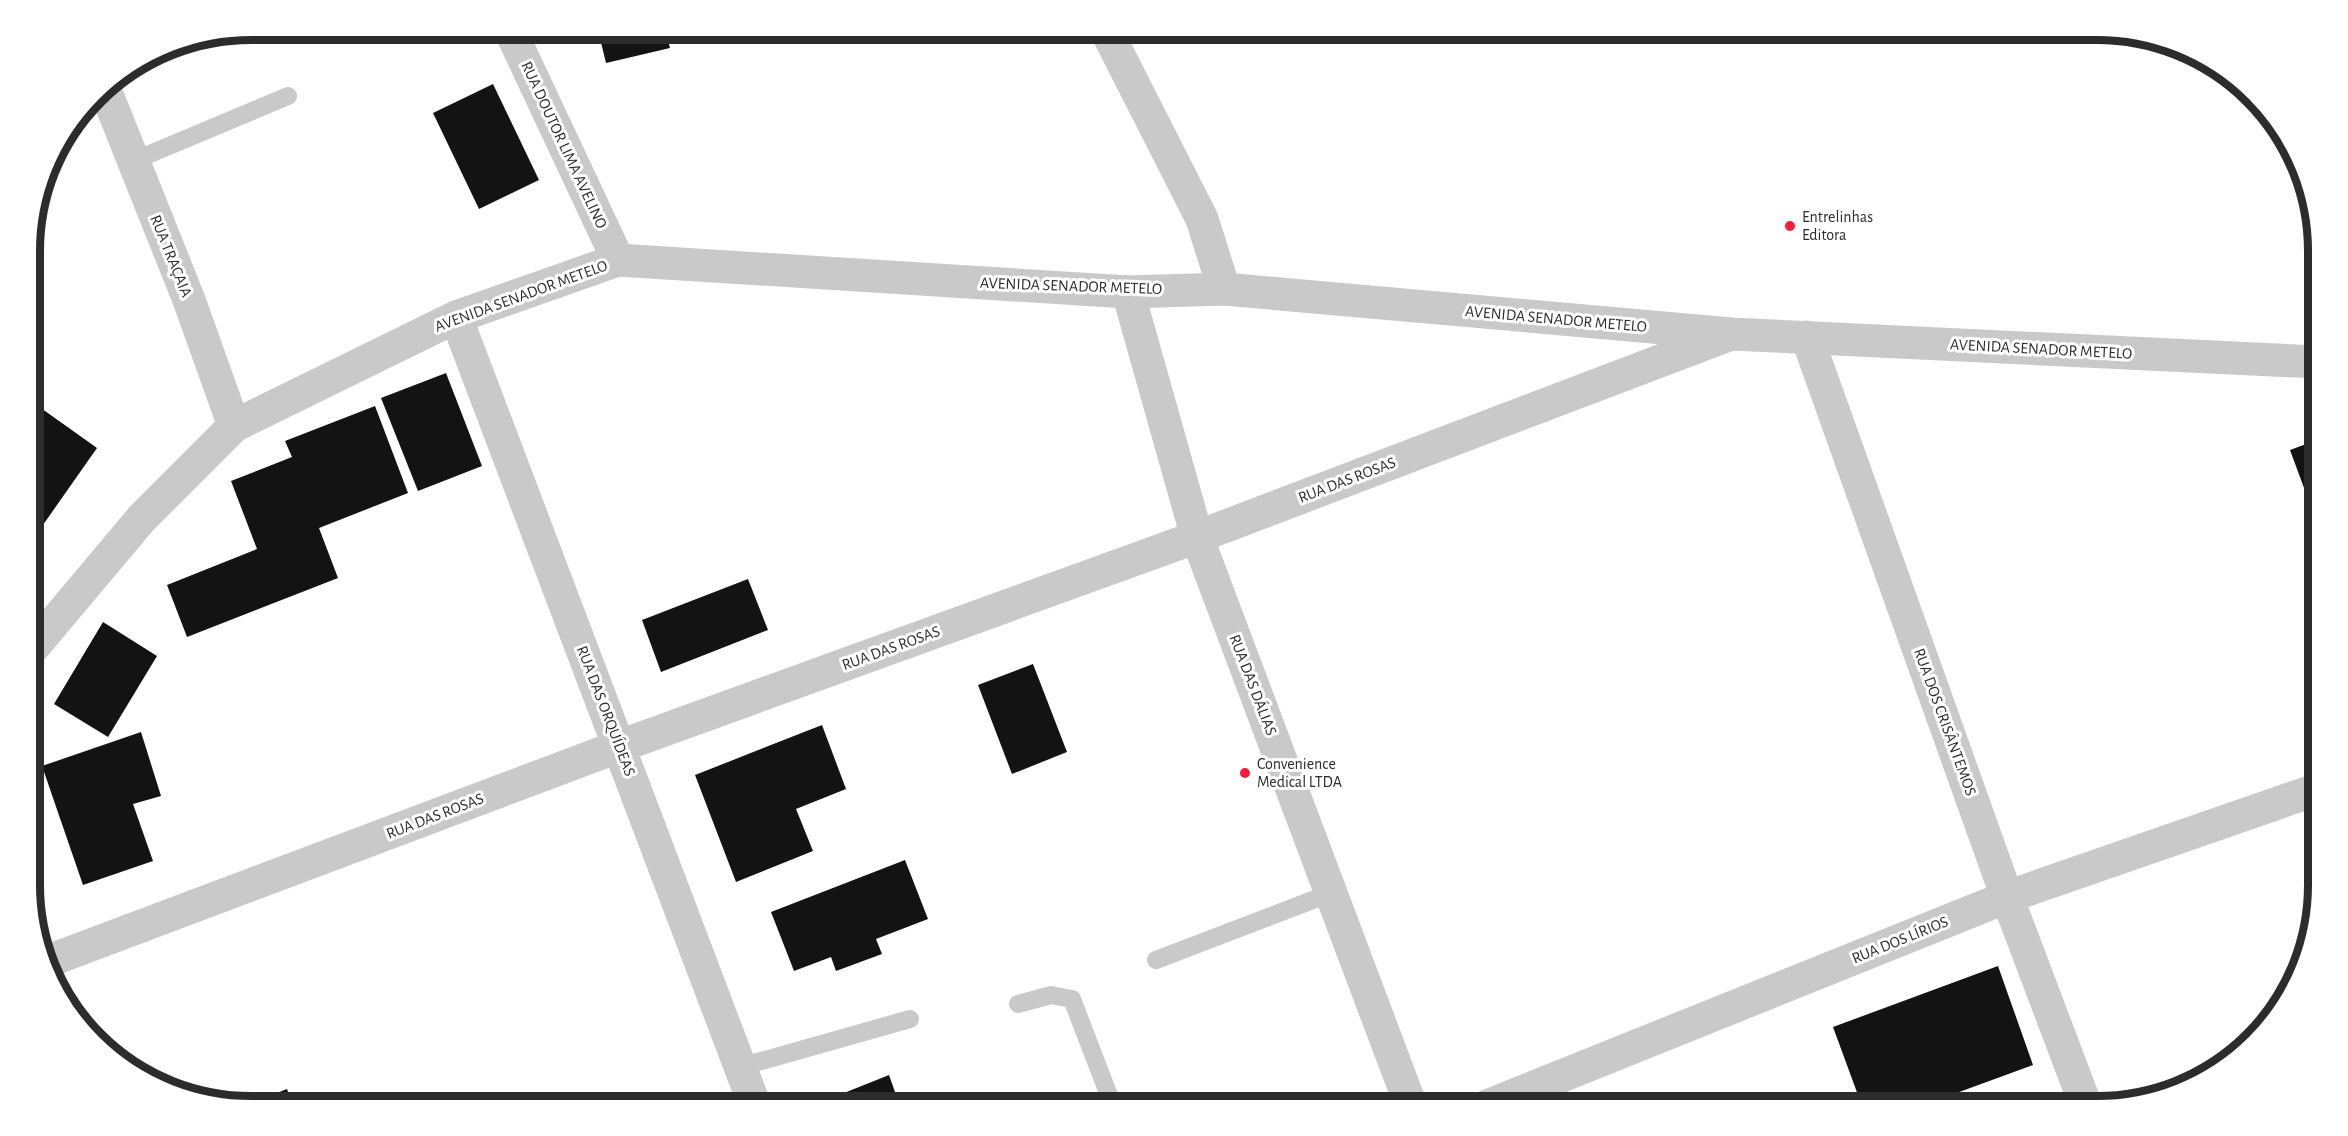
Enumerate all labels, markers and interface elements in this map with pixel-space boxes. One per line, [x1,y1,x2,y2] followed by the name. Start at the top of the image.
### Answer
[518,59,610,231] street label: RUA DOUTOR LIMA AVELINO
[1802,209,1873,243] place label: Entrelinhas Editora
[147,213,195,299] street label: RUA TRAÇAIA
[1783,219,1797,233] marker: Entrelinhas Editora
[433,257,609,335] street label: AVENIDA SENADOR METELO
[980,275,1162,297] street label: AVENIDA SENADOR METELO
[1464,303,1648,335] street label: AVENIDA SENADOR METELO
[1949,336,2133,362] street label: AVENIDA SENADOR METELO
[1296,454,1398,506] street label: RUA DAS ROSAS
[840,623,942,673] street label: RUA DAS ROSAS
[1226,632,1281,738] street label: RUA DAS DÁLIAS
[573,643,640,779] street label: RUA DAS ORQUÍDEAS
[1911,645,1981,798] street label: RUA DOS CRISÂNTEMOS
[1257,756,1342,790] place label: Convenience Medical LTDA
[1238,766,1252,780] marker: Convenience Medical LTDA
[384,790,486,842] street label: RUA DAS ROSAS
[1849,912,1950,967] street label: RUA DOS LÍRIOS

